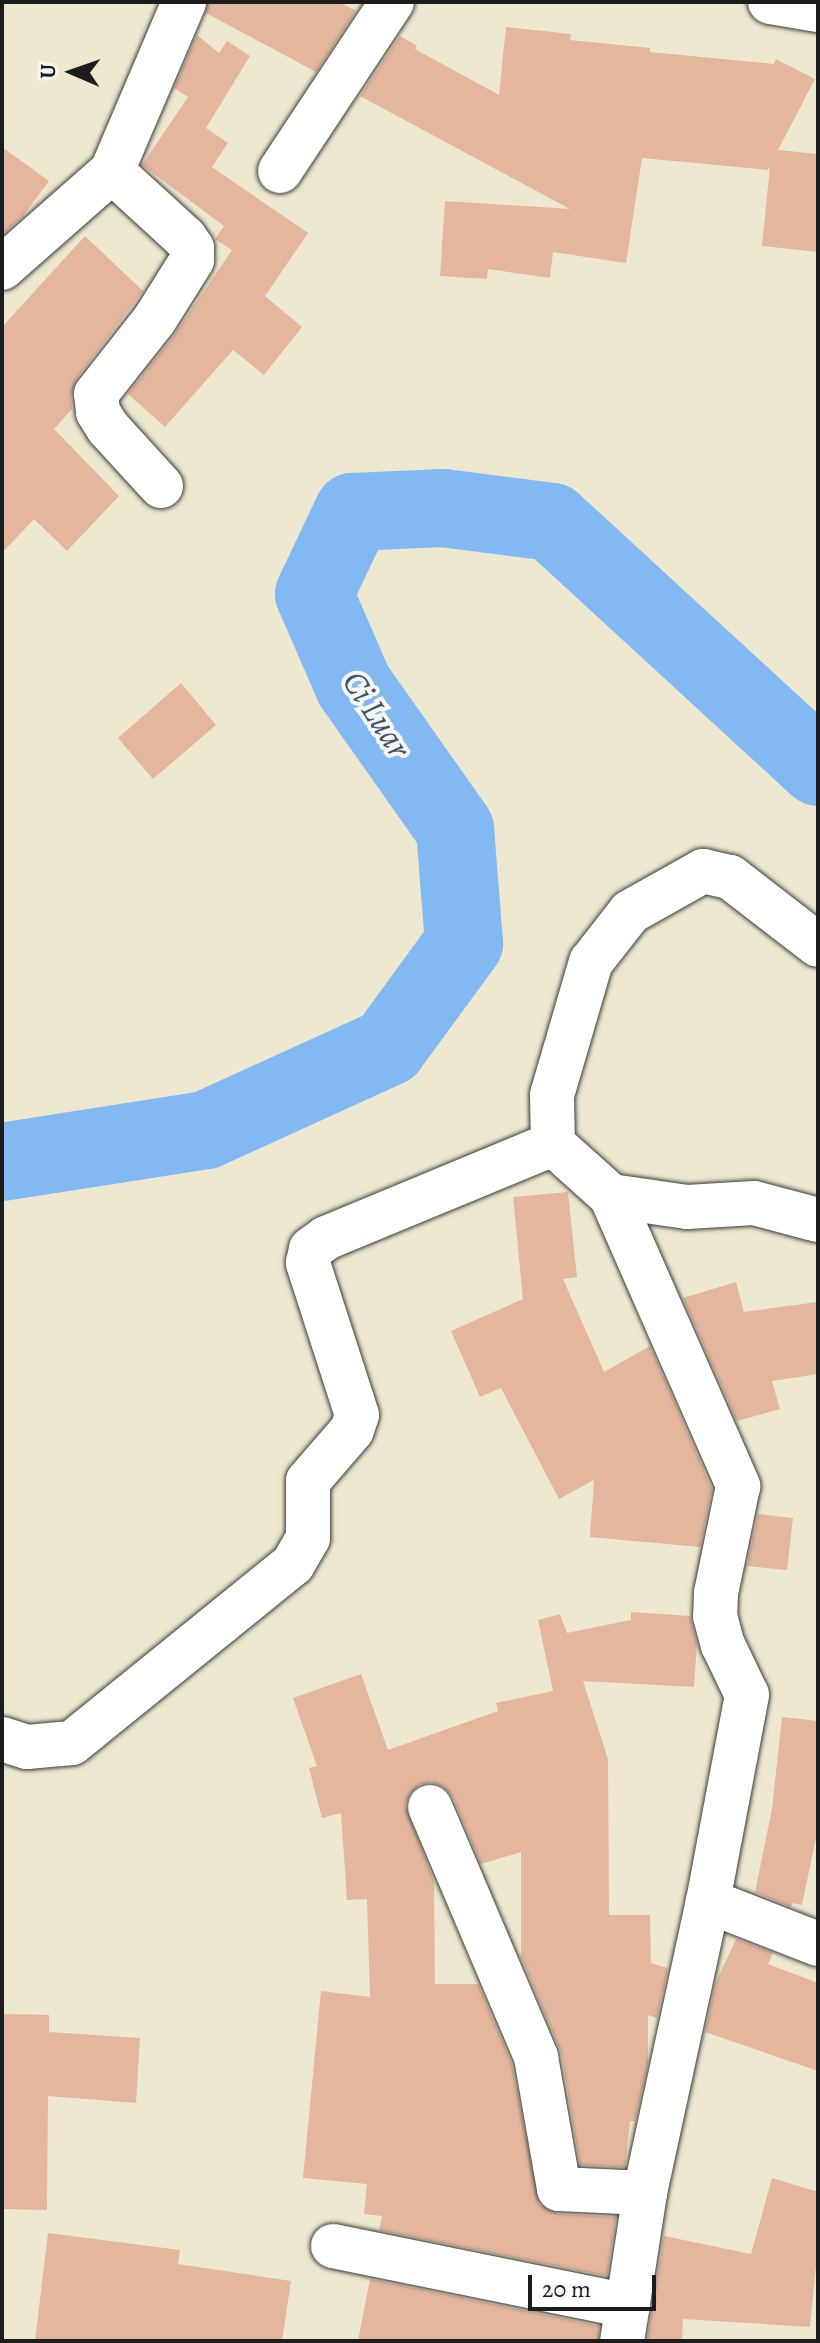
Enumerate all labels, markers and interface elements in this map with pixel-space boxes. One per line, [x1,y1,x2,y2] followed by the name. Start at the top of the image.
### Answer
[32,32,112,112] north arrow
[33,63,63,79] text: U
[334,663,420,765] water label: Ci Luar
[532,2259,660,2309] scale bar
[542,2273,591,2305] text: 20 m

